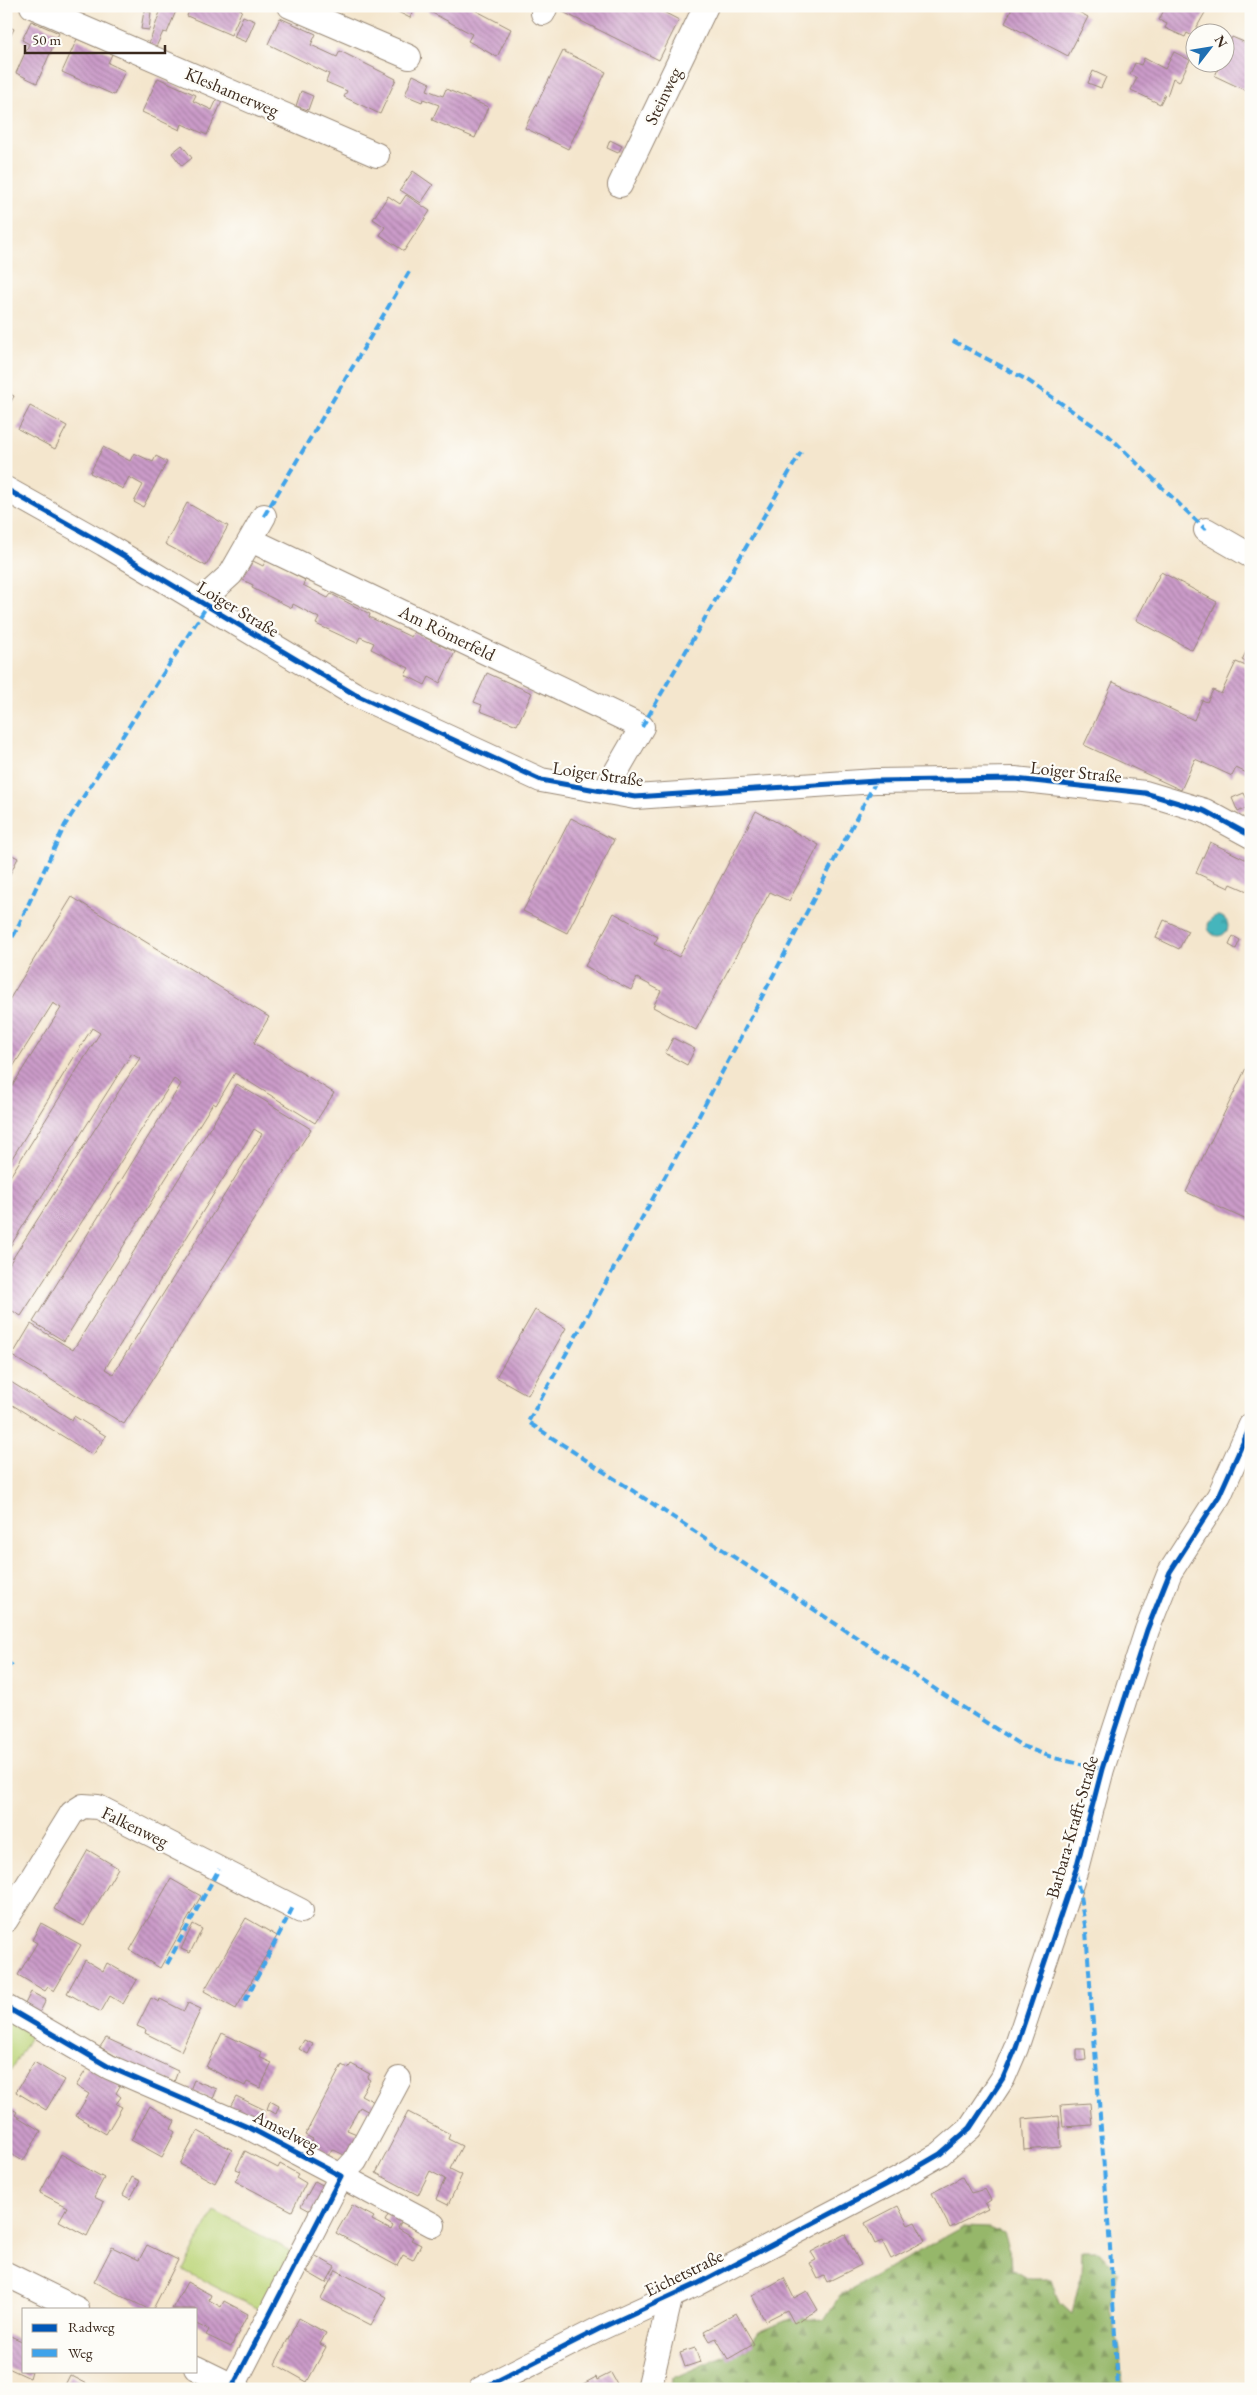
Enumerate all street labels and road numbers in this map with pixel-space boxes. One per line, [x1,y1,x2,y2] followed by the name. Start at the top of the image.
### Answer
[182,61,283,122] street label: Kleshamerweg
[639,63,686,128] street label: Steinweg
[193,575,283,642] street label: Loiger Straße
[394,599,500,666] street label: Am Römerfeld
[1029,755,1123,788] street label: Loiger Straße
[551,756,645,791] street label: Loiger Straße
[1040,1753,1103,1901] street label: Barbara-Krafft-Straße
[98,1801,173,1853] street label: Falkenweg
[249,2104,323,2157] street label: Amselweg
[641,2244,727,2301] street label: Eichetstraße

